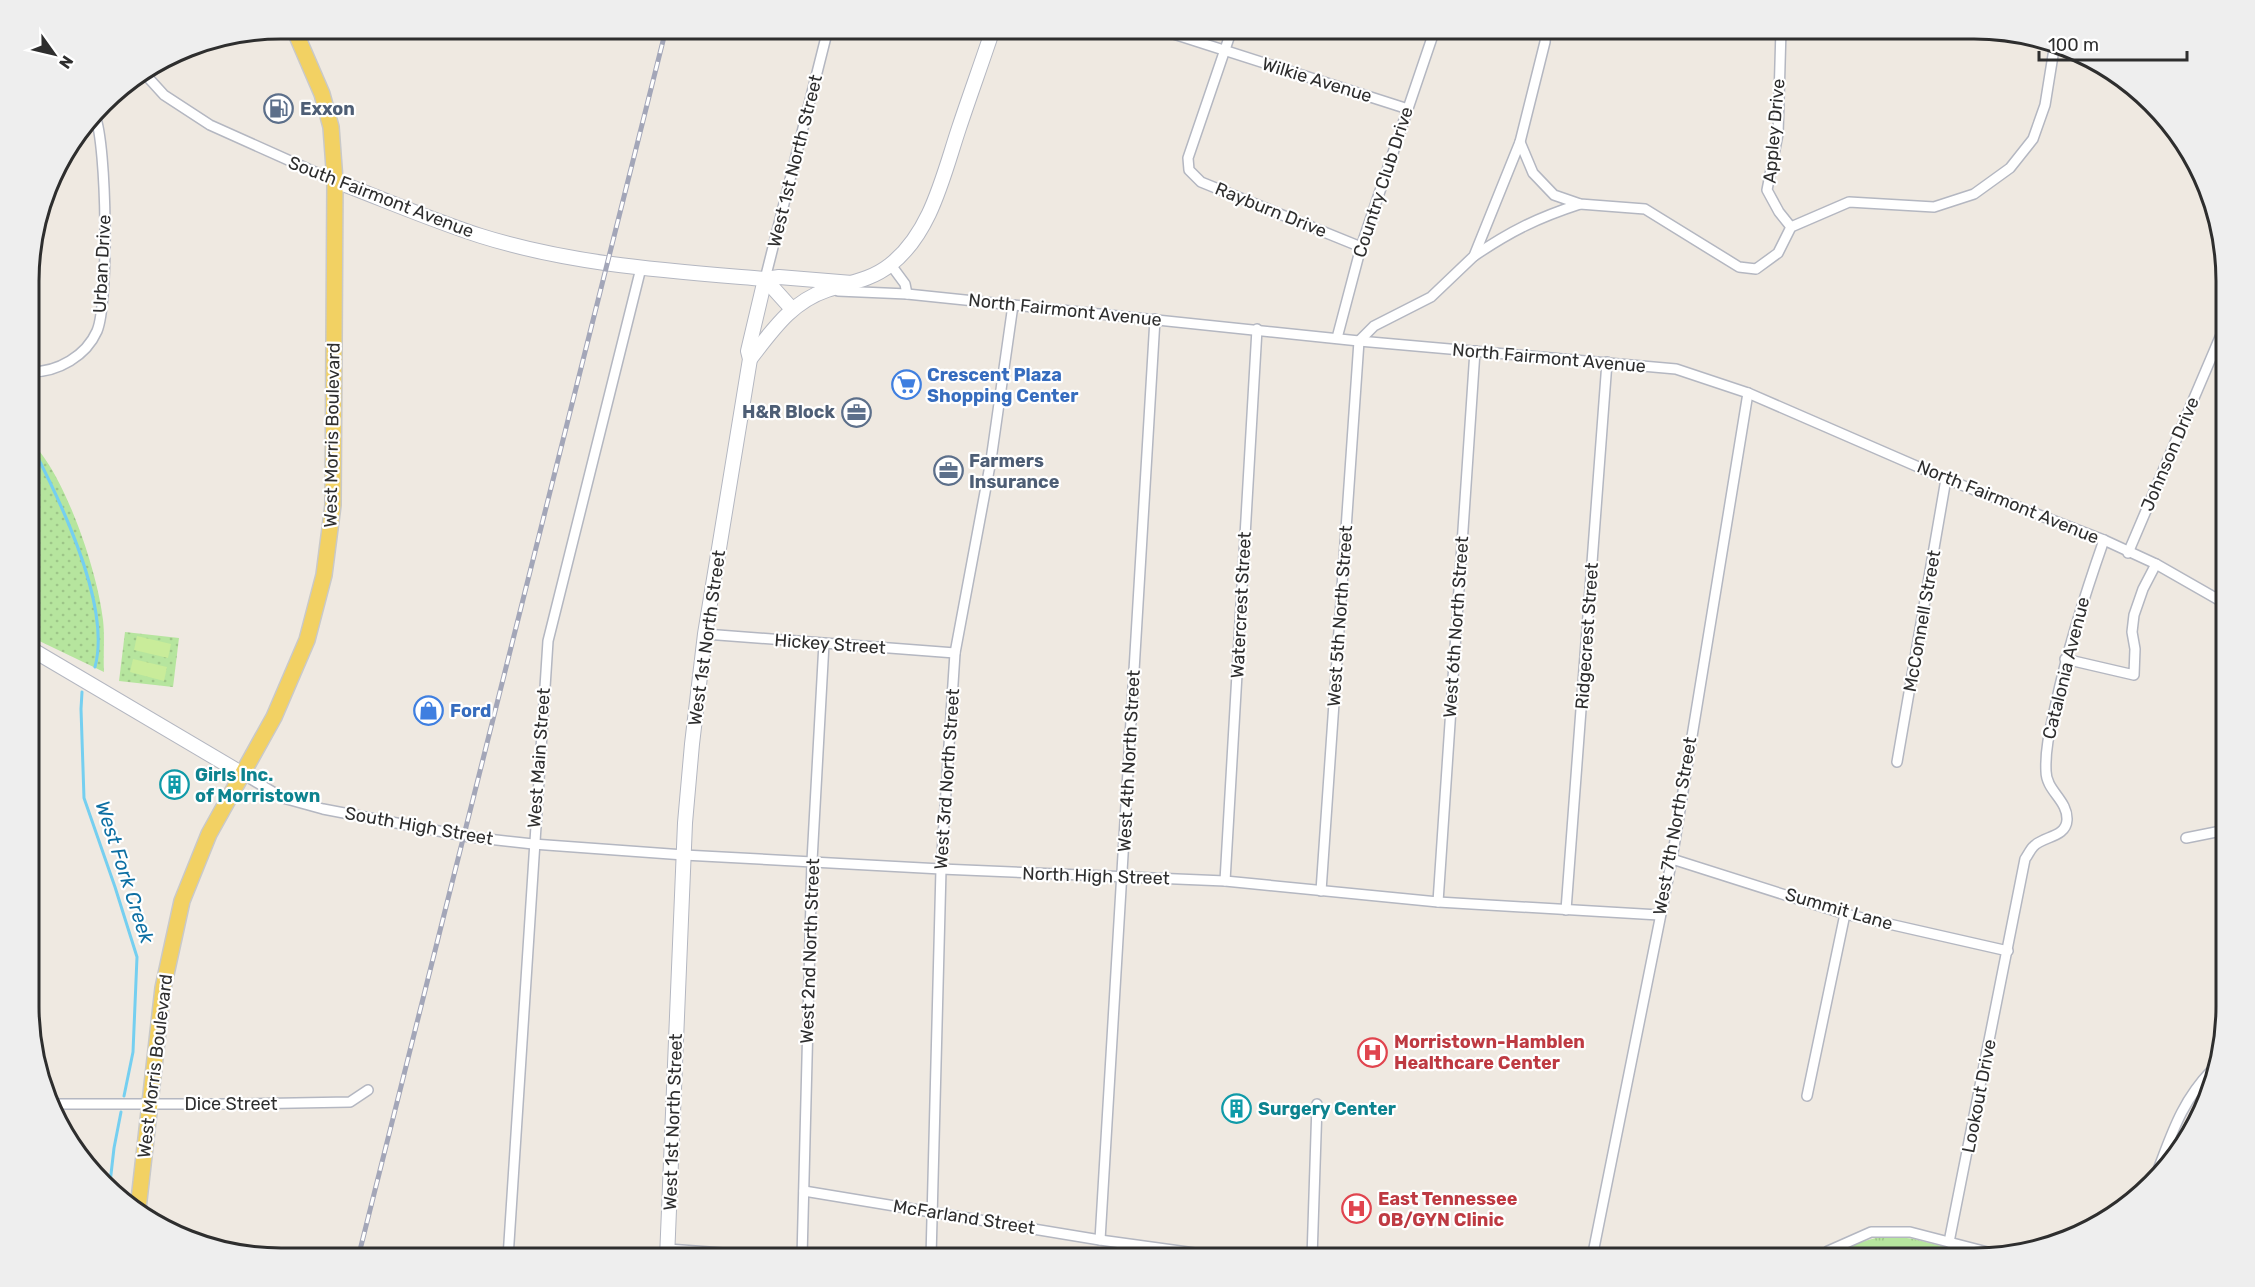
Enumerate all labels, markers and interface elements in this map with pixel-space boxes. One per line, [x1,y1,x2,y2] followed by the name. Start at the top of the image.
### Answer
[24,24,84,84] north arrow
[2039,24,2188,62] scale bar
[2048,34,2099,56] text: 100 m
[55,52,77,72] text: N
[1259,53,1375,107] street label: Wilkie Avenue
[763,72,827,250] street label: West 1st North Street
[1758,78,1790,184] street label: Appley Drive
[263,93,295,125] fuel station icon: Exxon
[300,98,355,120] place label: Exxon
[1348,104,1418,260] street label: Country Club Drive
[285,151,477,243] street label: South Fairmont Avenue
[1212,178,1330,242] street label: Rayburn Drive
[88,214,116,314] street label: Urban Drive
[967,289,1163,331] street label: North Fairmont Avenue
[1451,339,1647,377] street label: North Fairmont Avenue
[319,342,345,528] street label: West Morris Boulevard
[927,364,1078,407] place label: Crescent Plaza Shopping Center
[890,369,922,401] supermarket icon: Crescent Plaza Shopping Center
[2136,394,2204,514] street label: Johnson Drive
[840,396,872,428] office icon: H&R Block
[742,401,835,423] place label: H&R Block
[969,450,1060,493] place label: Farmers Insurance
[932,455,964,487] office icon: Farmers Insurance
[1914,455,2102,549] street label: North Fairmont Avenue
[1323,524,1357,708] street label: West 5th North Street
[1226,531,1256,679] street label: Watercrest Street
[1439,535,1473,719] street label: West 6th North Street
[1899,548,1945,694] street label: McConnell Street
[684,549,730,727] street label: West 1st North Street
[1571,562,1603,710] street label: Ridgecrest Street
[2038,595,2094,741] street label: Catalonia Avenue
[774,629,886,659] street label: Hickey Street
[1113,669,1145,853] street label: West 4th North Street
[523,687,555,829] street label: West Main Street
[930,688,964,870] street label: West 3rd North Street
[413,695,445,727] shop icon: Ford
[450,700,491,722] place label: Ford
[1648,735,1702,917] street label: West 7th North Street
[195,764,320,807] place label: Girls Inc. of Morristown
[158,769,190,801] building icon: Girls Inc. of Morristown
[91,798,160,947] water label: West Fork Creek
[343,802,495,850] street label: South High Street
[796,858,824,1044] street label: West 2nd North Street
[1022,862,1170,890] street label: North High Street
[1783,883,1895,935] street label: Summit Lane
[133,973,177,1159] street label: West Morris Boulevard
[1394,1031,1585,1074] place label: Morristown-Hamblen Healthcare Center
[659,1033,687,1211] street label: West 1st North Street
[1357,1036,1389,1068] hospital icon: Morristown-Hamblen Healthcare Center
[1957,1037,2001,1155] street label: Lookout Drive
[184,1093,278,1115] street label: Dice Street
[1221,1093,1253,1125] building icon: Surgery Center
[1258,1098,1396,1120] place label: Surgery Center
[1378,1188,1518,1231] place label: East Tennessee OB/GYN Clinic
[1341,1193,1373,1225] hospital icon: East Tennessee OB/GYN Clinic
[891,1195,1037,1239] street label: McFarland Street

